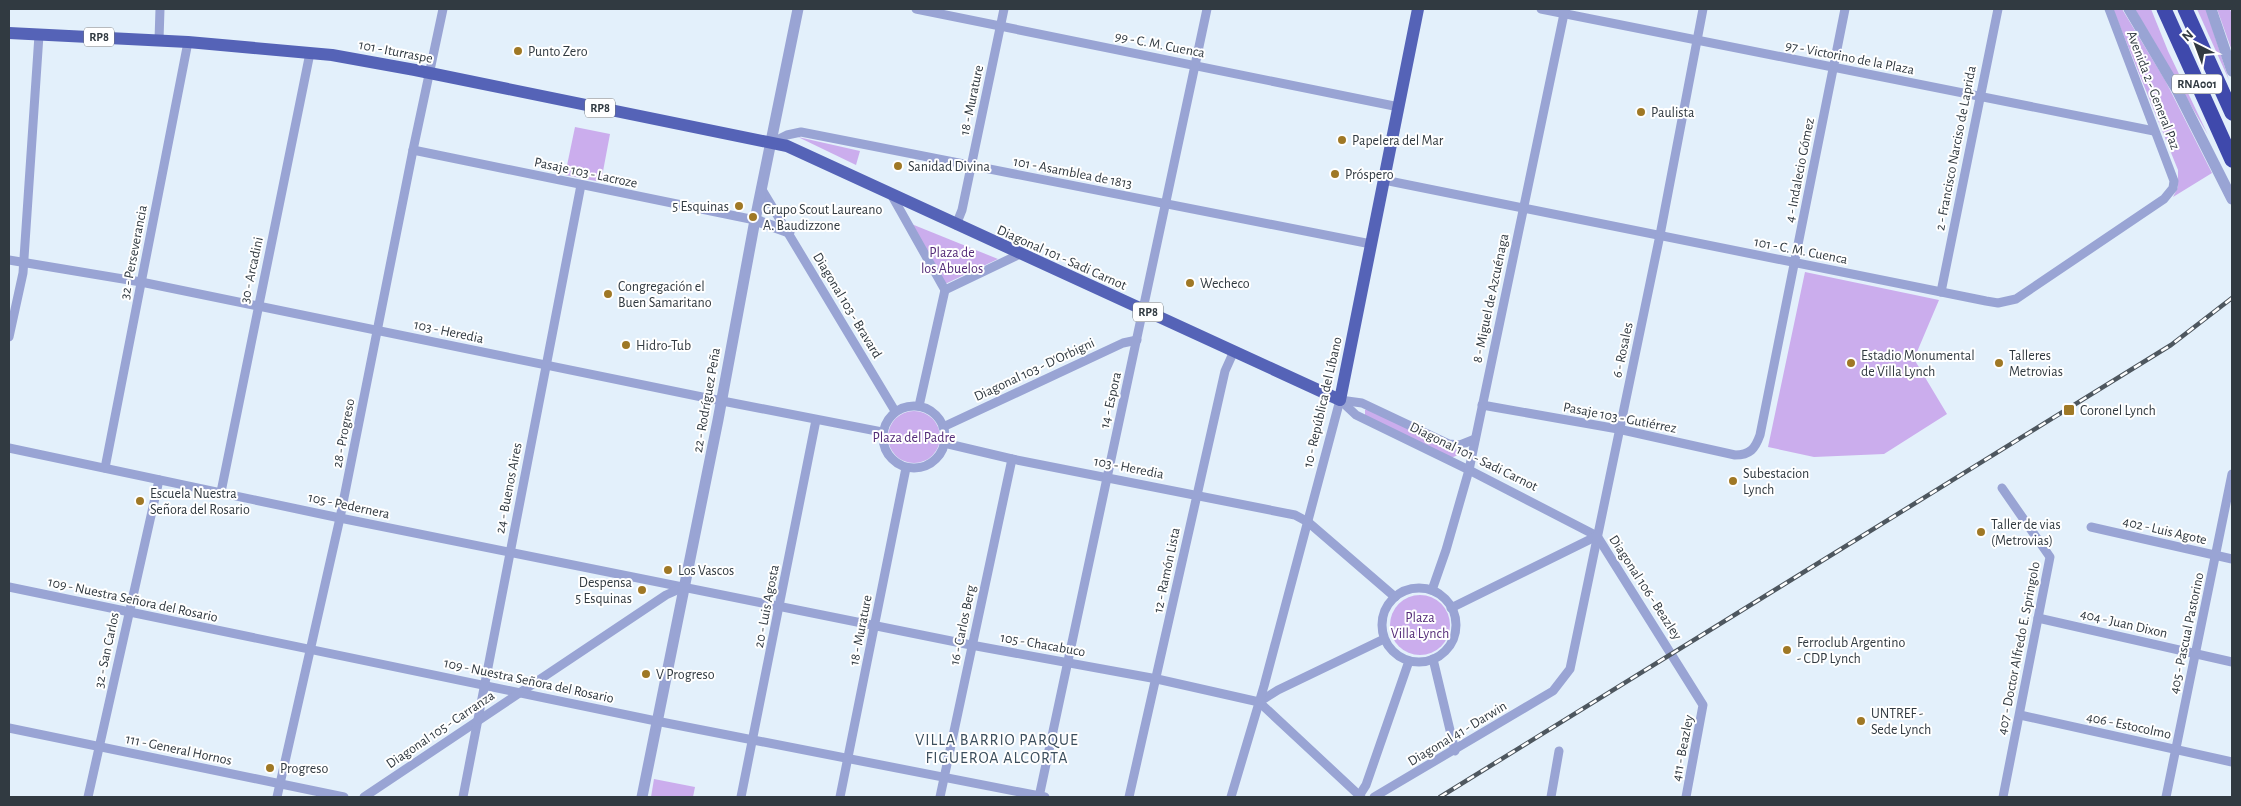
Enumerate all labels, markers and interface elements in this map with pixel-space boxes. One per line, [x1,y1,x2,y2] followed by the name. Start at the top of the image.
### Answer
[2171,20,2221,70] north arrow
[84,28,114,46] road number: RP8
[2180,28,2196,45] text: N
[1114,29,1206,61] street label: 99 - C. M. Cuenca
[2124,29,2182,152] street label: Avenida 2 - General Paz
[358,38,434,66] street label: 101 - Iturraspe
[1784,39,1916,77] street label: 97 - Victorino de la Plaza
[512,45,524,57] marker: Punto Zero
[528,45,588,59] place label: Punto Zero
[958,64,986,137] street label: 18 - Murature
[1933,64,1979,232] street label: 2 - Francisco Narciso de Laprida
[2172,74,2222,94] road number: RNA001
[585,99,615,118] road number: RP8
[1635,106,1647,118] marker: Paulista
[1651,106,1695,120] place label: Paulista
[1783,116,1817,224] street label: 4 - Indalecio Gómez
[1336,134,1348,146] marker: Papelera del Mar
[1352,134,1444,148] place label: Papelera del Mar
[533,155,639,191] street label: Pasaje 103 - Lacroze
[1012,155,1134,191] street label: 101 - Asamblea de 1813
[892,160,904,172] marker: Sanidad Divina
[908,160,990,174] place label: Sanidad Divina
[1329,168,1341,180] marker: Próspero
[1345,168,1394,182] place label: Próspero
[672,200,729,214] place label: 5 Esquinas
[733,200,745,212] marker: 5 Esquinas
[118,203,150,301] street label: 32 - Perseverancia
[763,203,882,233] place label: Grupo Scout Laureano A. Baudizzone
[747,211,759,223] marker: Grupo Scout Laureano A. Baudizzone
[995,223,1129,293] street label: Diagonal 101 - Sadi Carnot
[1470,232,1512,364] street label: 8 - Miguel de Azcuénaga
[1753,235,1849,267] street label: 101 - C. M. Cuenca
[238,236,266,305] street label: 30 - Arcadini
[921,246,983,276] park label: Plaza de los Abuelos
[810,250,884,361] street label: Diagonal 103 - Bravard
[1184,277,1196,289] marker: Wecheco
[1200,277,1250,291] place label: Wecheco
[618,280,712,310] place label: Congregación el Buen Samaritano
[602,288,614,300] marker: Congregación el Buen Samaritano
[1133,302,1163,322] road number: RP8
[413,318,485,346] street label: 103 - Heredia
[1610,321,1636,379] street label: 6 - Rosales
[1301,335,1345,469] street label: 10 - República del Líbano
[972,336,1097,404] street label: Diagonal 103 - D'Orbigni
[620,339,632,351] marker: Hidro-Tub
[636,339,691,353] place label: Hidro-Tub
[691,346,723,454] street label: 22 - Rodríguez Peña
[1861,349,1975,379] place label: Estadio Monumental de Villa Lynch
[2009,349,2063,379] place label: Talleres Metrovias
[1845,357,1857,369] marker: Estadio Monumental de Villa Lynch
[1993,357,2005,369] marker: Talleres Metrovias
[1098,370,1124,430] street label: 14 - Espora
[330,397,358,469] street label: 28 - Progreso
[1562,400,1678,436] street label: Pasaje 103 - Gutiérrez
[2062,403,2076,417] marker: Coronel Lynch
[2080,404,2156,418] place label: Coronel Lynch
[1407,420,1540,494] street label: Diagonal 101 - Sadi Carnot
[873,431,955,445] park label: Plaza del Padre
[493,442,525,535] street label: 24 - Buenos Aires
[1093,454,1165,482] street label: 103 - Heredia
[1743,467,1809,497] place label: Subestacion Lynch
[1727,475,1739,487] marker: Subestacion Lynch
[150,487,250,517] place label: Escuela Nuestra Señora del Rosario
[307,491,391,522] street label: 105 - Pedernera
[134,495,146,507] marker: Escuela Nuestra Señora del Rosario
[2121,515,2208,547] street label: 402 - Luis Agote
[1991,518,2061,548] place label: Taller de vias (Metrovias)
[1151,526,1183,614] street label: 12 - Ramón Lista
[1975,526,1987,538] marker: Taller de vias (Metrovias)
[1606,533,1684,642] street label: Diagonal 106 - Beazley
[1995,560,2043,736] street label: 407 - Doctor Alfredo E. Springolo
[752,563,782,649] street label: 20 - Luis Agosta
[662,564,674,576] marker: Los Vascos
[678,564,734,578] place label: Los Vascos
[2167,571,2207,695] street label: 405 - Pascual Pastorino
[47,575,219,625] street label: 109 - Nuestra Señora del Rosario
[575,576,633,606] place label: Despensa 5 Esquinas
[636,584,648,596] marker: Despensa 5 Esquinas
[948,584,978,666] street label: 16 - Carlos Berg
[847,594,875,667] street label: 18 - Murature
[2079,607,2169,641] street label: 404 - Juan Dixon
[92,611,122,689] street label: 32 - San Carlos
[1391,611,1449,641] park label: Plaza Villa Lynch
[999,631,1087,659] street label: 105 - Chacabuco
[1797,636,1905,666] place label: Ferroclub Argentino - CDP Lynch
[1781,644,1793,656] marker: Ferroclub Argentino - CDP Lynch
[443,656,615,706] street label: 109 - Nuestra Señora del Rosario
[640,668,652,680] marker: V Progreso
[656,668,715,682] place label: V Progreso
[384,688,498,771] street label: Diagonal 105 - Carranza
[1406,699,1509,769] street label: Diagonal 41 - Darwin
[1871,707,1931,737] place label: UNTREF - Sede Lynch
[2085,710,2173,742] street label: 406 - Estocolmo
[1670,714,1696,783] street label: 411 - Beazley
[1855,715,1867,727] marker: UNTREF - Sede Lynch
[124,732,233,768] street label: 111 - General Hornos
[915,732,1079,766] district label: VILLA BARRIO PARQUE FIGUEROA ALCORTA
[264,762,276,774] marker: Progreso
[280,762,328,776] place label: Progreso

